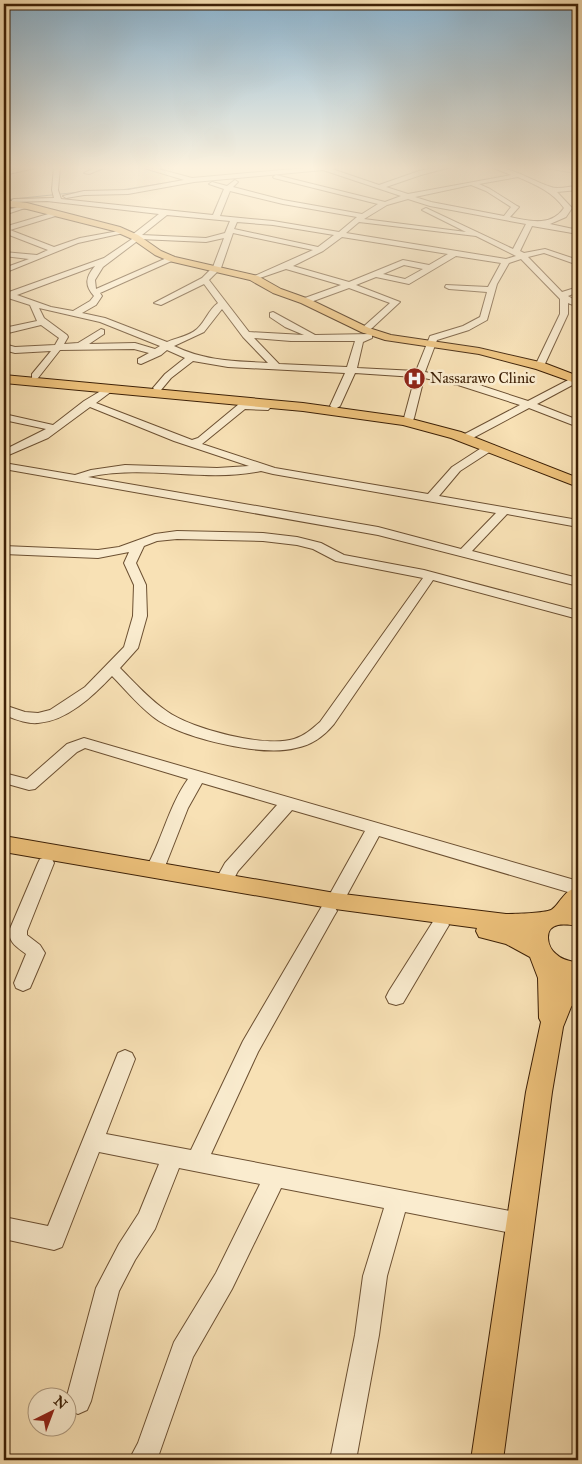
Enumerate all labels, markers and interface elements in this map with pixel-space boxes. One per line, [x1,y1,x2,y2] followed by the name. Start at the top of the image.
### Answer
[402,366,426,390] hospital icon: Nassarawo Clinic
[430,369,535,387] place label: Nassarawo Clinic
[28,1386,78,1436] north arrow
[50,1392,71,1413] text: N

